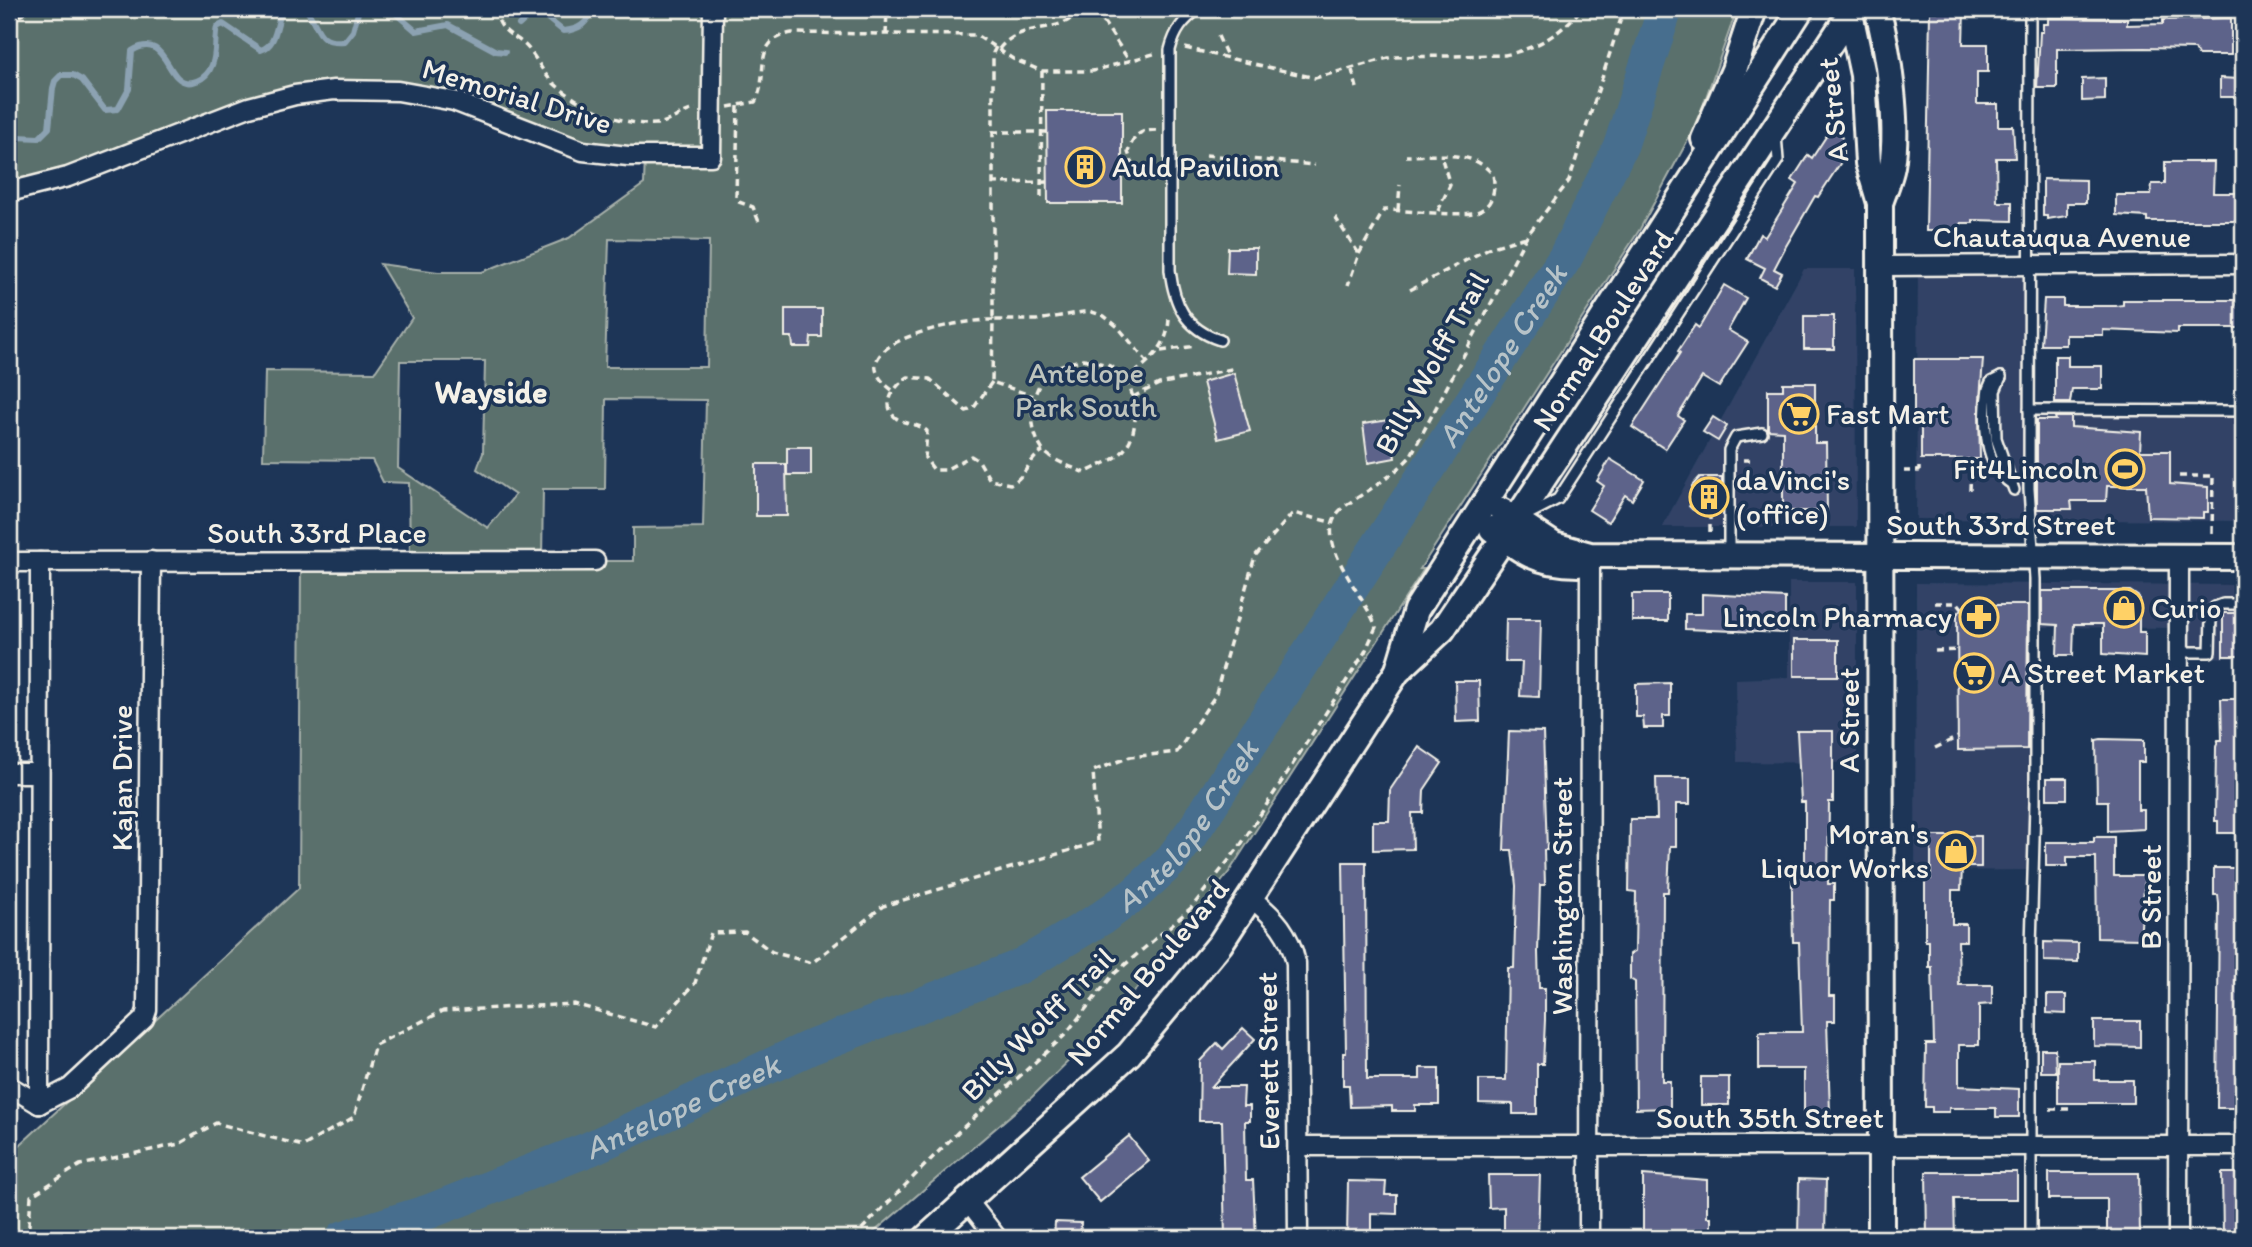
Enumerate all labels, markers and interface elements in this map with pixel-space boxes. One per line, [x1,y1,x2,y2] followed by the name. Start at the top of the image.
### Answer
[418,49,616,142] street label: Memorial Drive
[1809,56,1856,164] street label: A Street
[1064,146,1106,188] building icon: Auld Pavilion
[1112,148,1280,185] place label: Auld Pavilion
[1933,218,2191,255] street label: Chautauqua Avenue
[1523,221,1682,438] street label: Normal Boulevard
[1429,256,1576,454] water label: Antelope Creek
[1366,265,1497,460] street label: Billy Wolff Trail
[1015,354,1157,425] park label: Antelope Park South
[435,373,547,411] district label: Wayside
[1778,393,1820,435] supermarket icon: Fast Mart
[1826,395,1949,432] place label: Fast Mart
[2104,448,2146,490] sports icon: Fit4Lincoln
[1953,450,2098,487] place label: Fit4Lincoln
[1736,461,1850,532] place label: daVinci's (office)
[1688,476,1730,518] building icon: daVinci's (office)
[1886,506,2116,543] street label: South 33rd Street
[207,514,427,551] street label: South 33rd Place
[2103,587,2145,629] shop icon: Curio
[2151,589,2221,626] place label: Curio
[1958,596,2000,638] pharmacy icon: Lincoln Pharmacy
[1723,598,1952,635] place label: Lincoln Pharmacy
[1953,652,1995,694] supermarket icon: A Street Market
[2001,654,2205,691] place label: A Street Market
[1830,667,1867,773] street label: A Street
[103,705,140,851] street label: Kajan Drive
[1108,731,1267,921] water label: Antelope Creek
[1543,777,1580,1015] street label: Washington Street
[1760,815,1929,886] place label: Moran's Liquor Works
[1935,830,1977,872] shop icon: Moran's Liquor Works
[2132,844,2169,950] street label: B Street
[1058,870,1237,1073] street label: Normal Boulevard
[953,938,1123,1108] street label: Billy Wolff Trail
[1247,972,1288,1150] street label: Everett Street
[578,1045,787,1168] water label: Antelope Creek
[1656,1099,1884,1136] street label: South 35th Street

